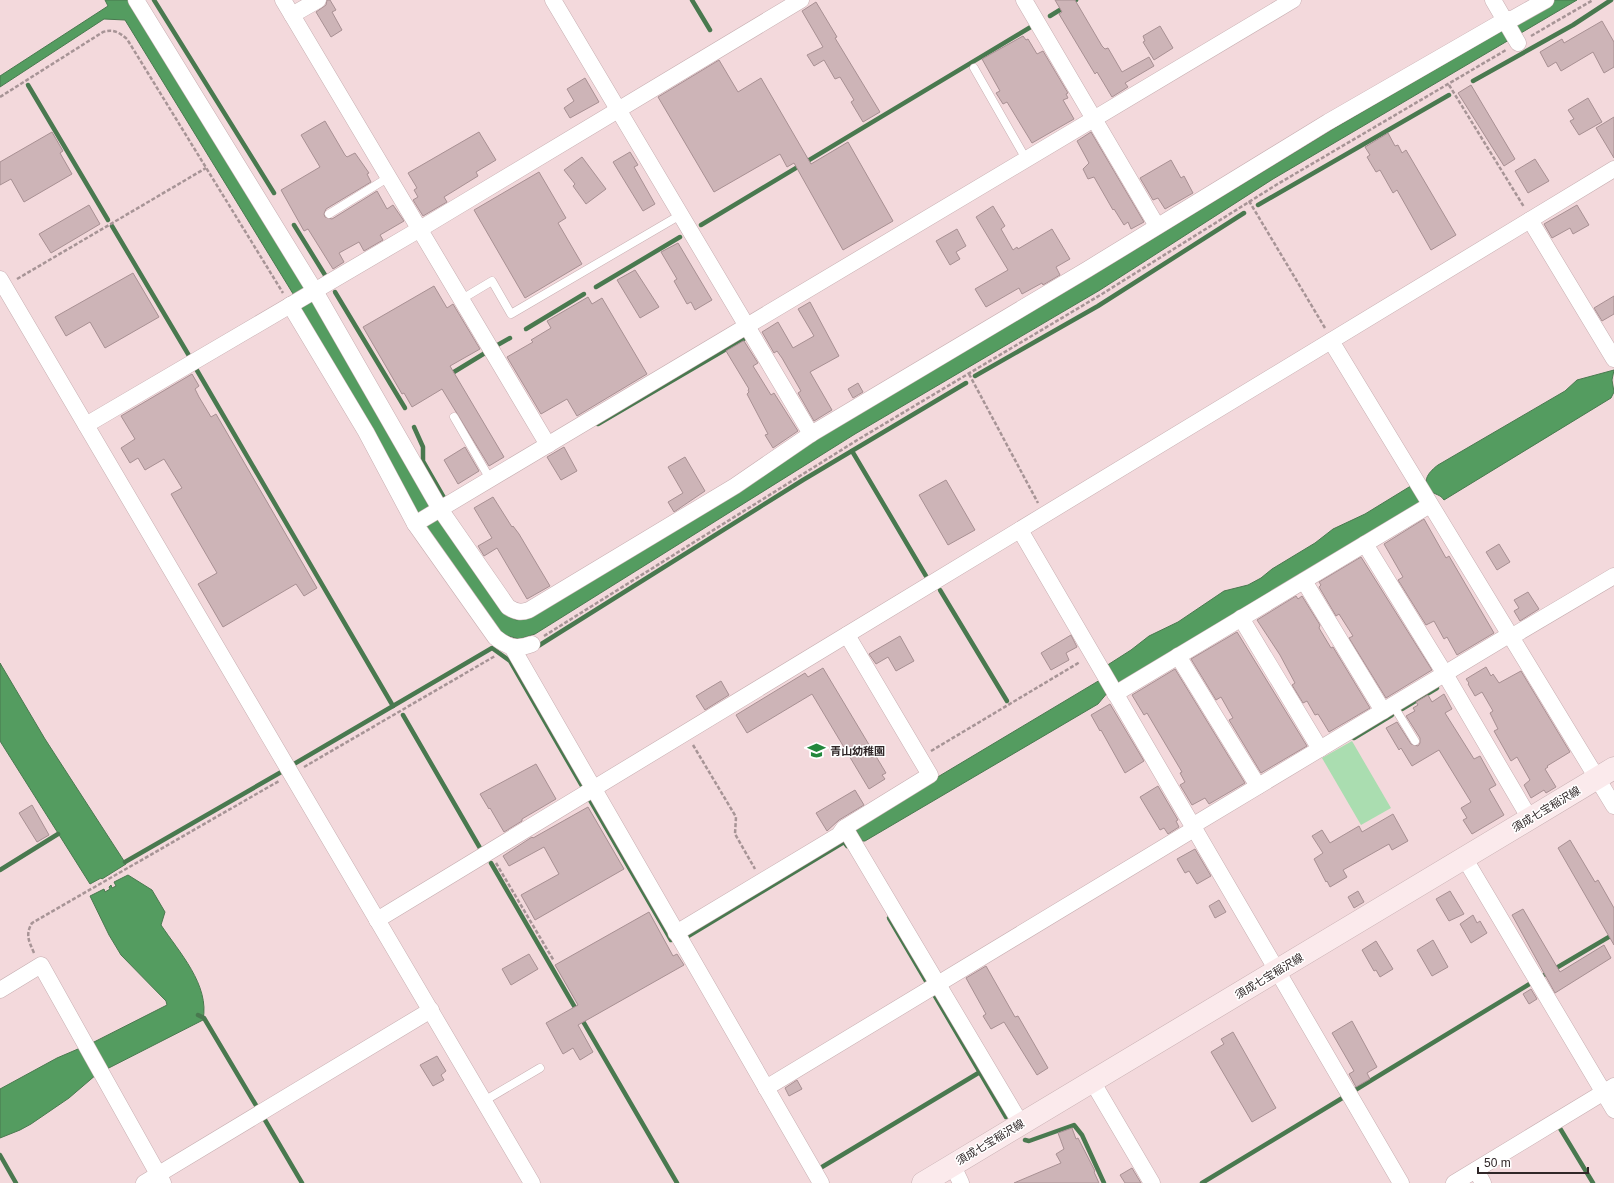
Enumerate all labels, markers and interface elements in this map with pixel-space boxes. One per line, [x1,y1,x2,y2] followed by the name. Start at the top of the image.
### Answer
[807,741,827,761] school or university icon: 青山幼稚園
[830,745,885,757] place label: 青山幼稚園
[1510,784,1582,834] street label: 須成七宝稲沢線
[1233,951,1305,1001] street label: 須成七宝稲沢線
[954,1117,1026,1167] street label: 須成七宝稲沢線
[1478,1149,1588,1175] scale bar
[1484,1156,1511,1170] text: 50 m

